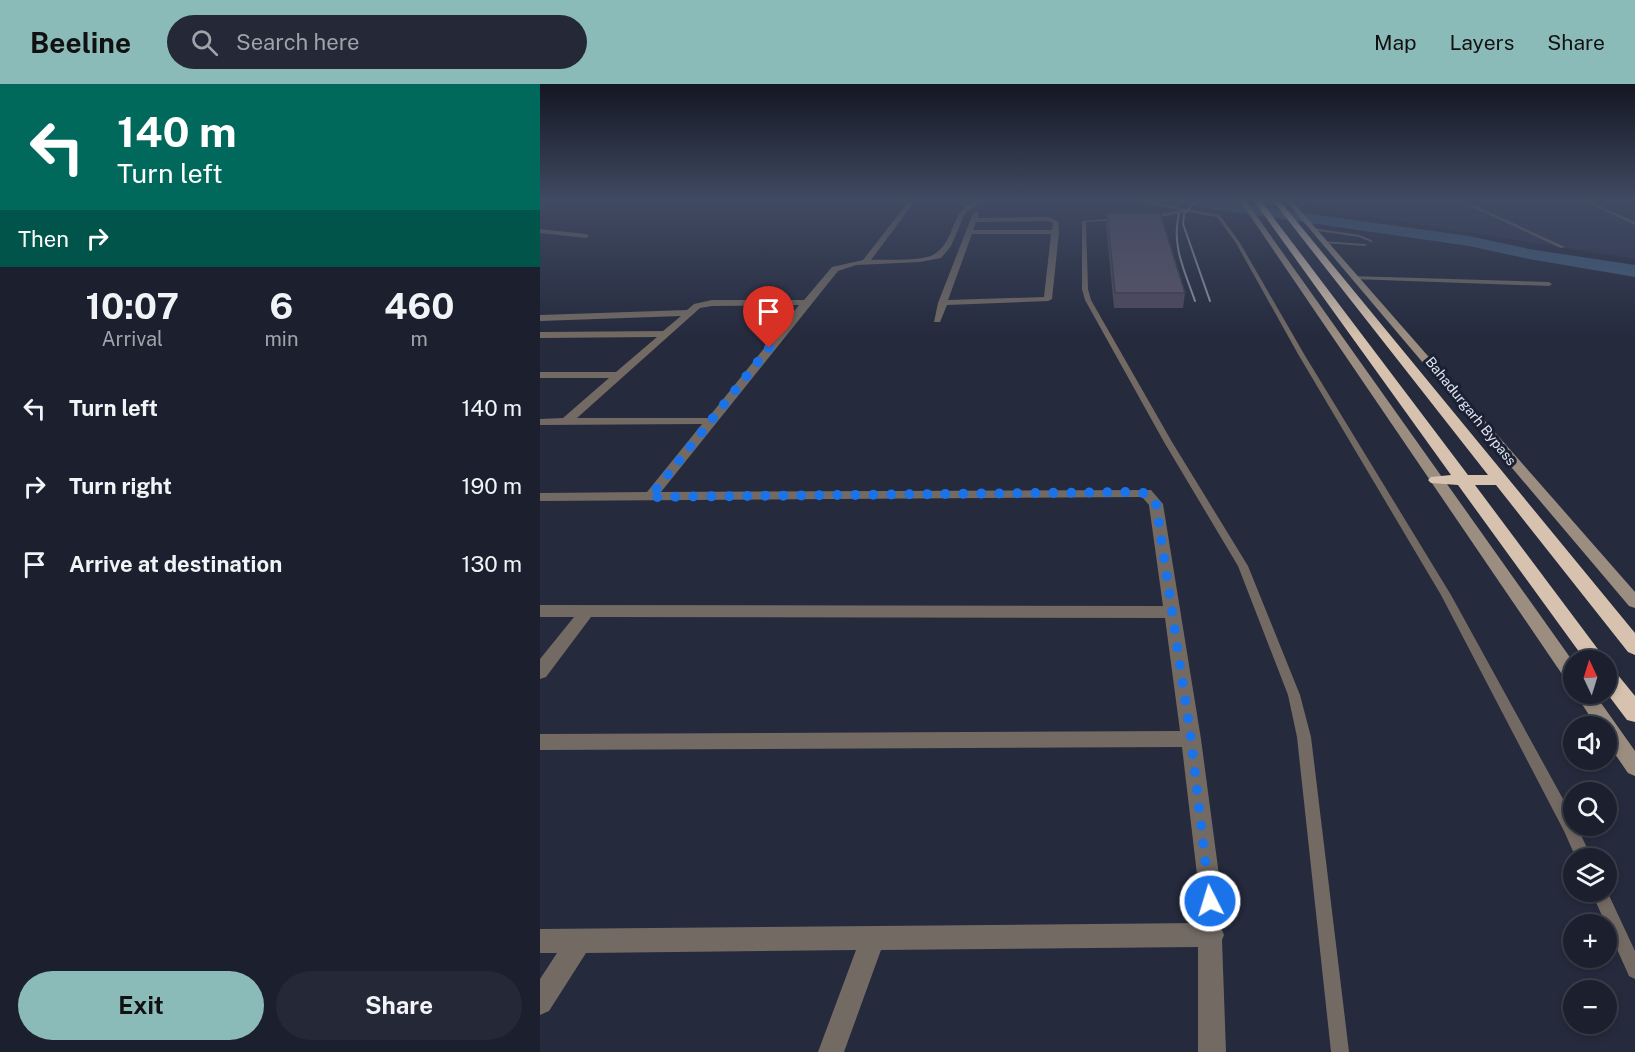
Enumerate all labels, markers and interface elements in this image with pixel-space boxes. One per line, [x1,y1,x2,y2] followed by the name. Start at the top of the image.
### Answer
[167,15,587,69] search box
[30,26,131,59] text: Beeline
[188,26,221,59] icon: search
[236,29,360,55] text: Search here
[1374,30,1417,55] text: Map
[1450,30,1514,55] text: Layers
[1547,30,1605,55] text: Share
[117,107,237,156] text: 140 m
[18,108,96,186] icon: left
[117,157,223,189] text: Turn left
[81,222,114,255] icon: right
[18,226,69,252] text: Then
[86,285,179,327] text: 10:07
[270,285,293,327] text: 6
[384,285,454,327] text: 460
[743,286,794,348] pin
[752,295,785,328] icon: arrive
[101,327,163,351] text: Arrival
[265,327,298,351] text: min
[411,327,428,351] text: m
[1422,354,1520,468] street label: Bahadurgarh Bypass
[18,392,51,425] icon: left
[69,395,158,421] text: Turn left
[461,395,522,421] text: 140 m
[18,470,51,503] icon: right
[69,473,172,499] text: Turn right
[462,473,522,499] text: 190 m
[18,548,51,581] icon: arrive
[69,551,282,577] text: Arrive at destination
[461,551,522,577] text: 130 m
[1563,650,1617,704] north arrow
[1563,650,1617,1034] map controls
[1563,716,1617,770] button: sound
[1563,782,1617,836] button: search
[1563,848,1617,902] button: layers
[1178,869,1242,933] position arrow
[1563,914,1617,968] button: +
[18,971,264,1040] button: Exit
[276,971,522,1040] button: Share
[1563,980,1617,1034] button: −

